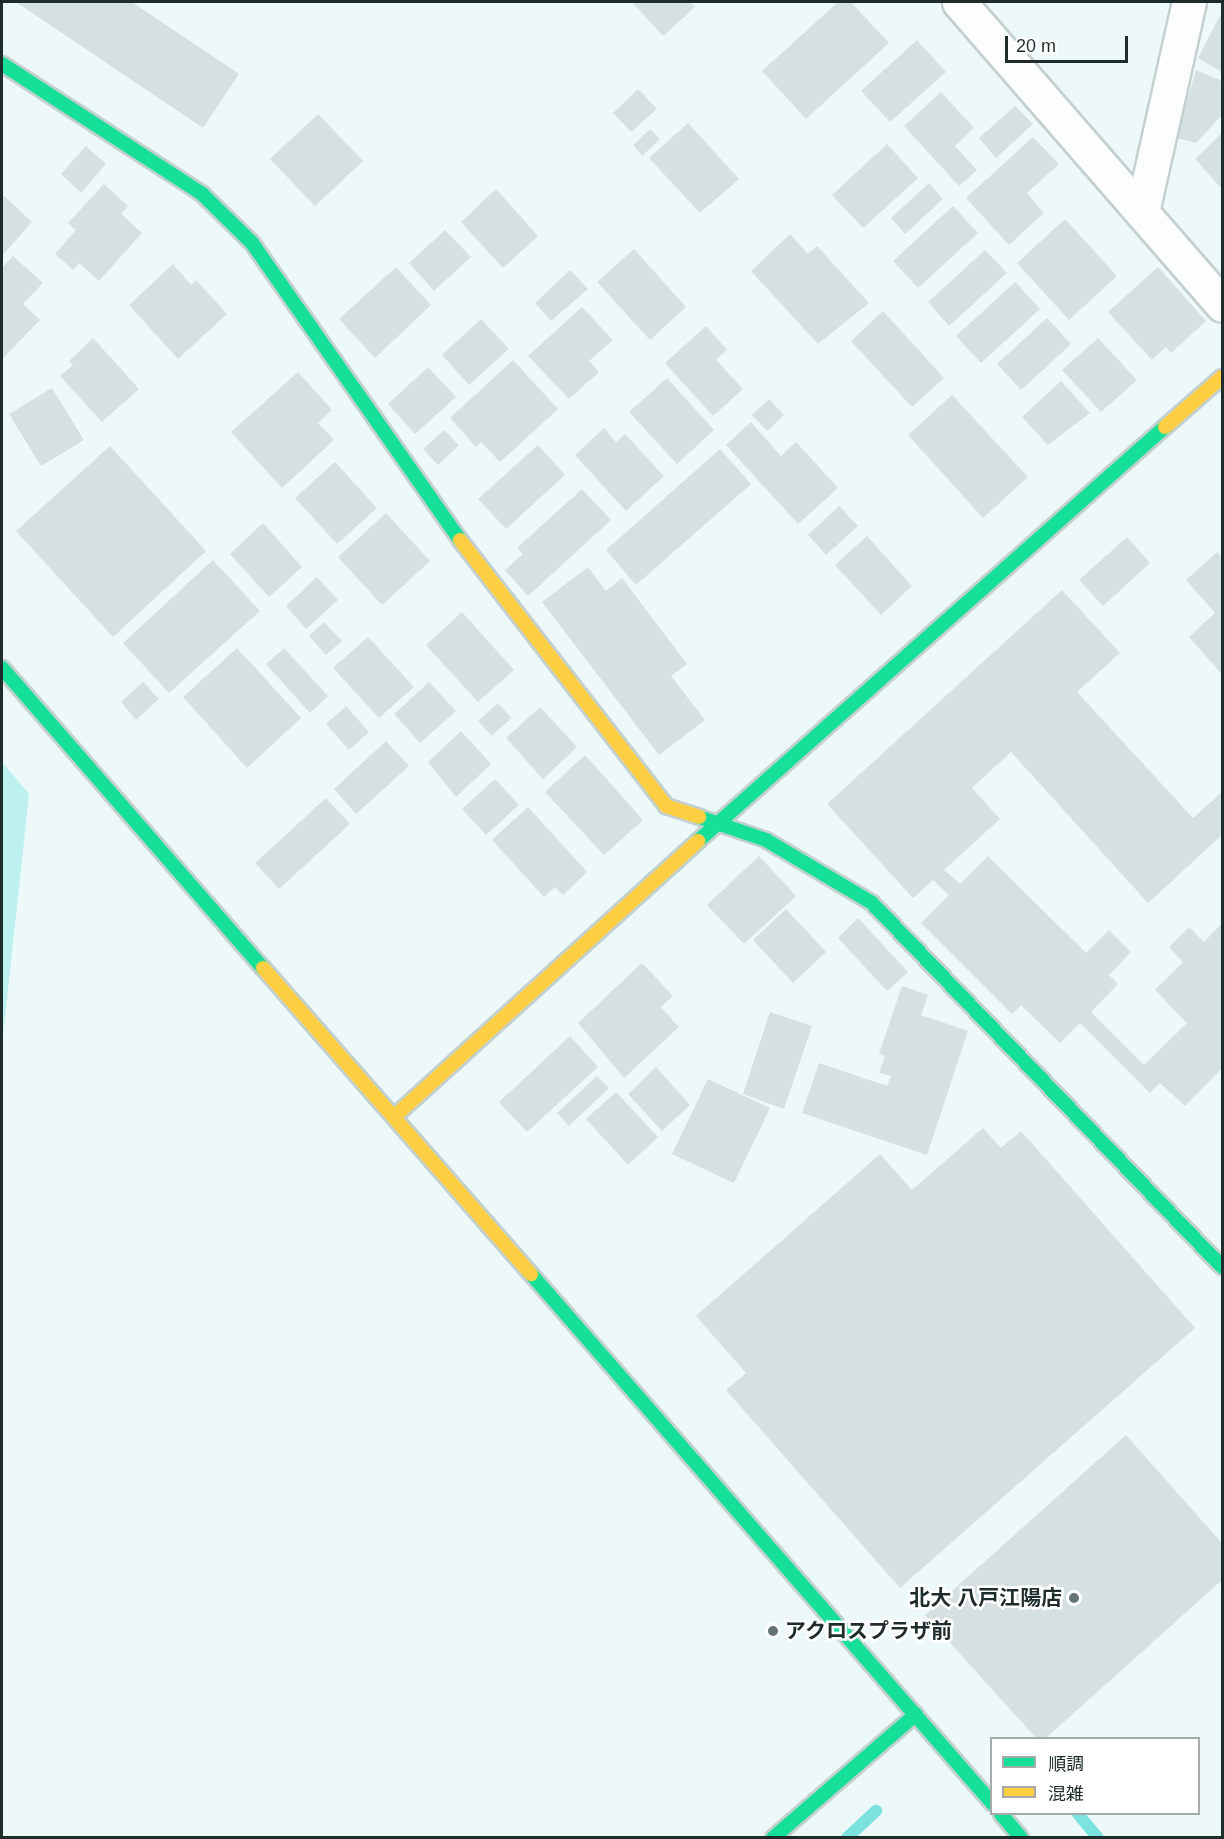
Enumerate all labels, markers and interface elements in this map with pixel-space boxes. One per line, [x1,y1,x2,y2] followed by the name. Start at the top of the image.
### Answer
[1008,24,1131,62] scale bar
[1016,36,1056,56] text: 20 m
[909,1585,1062,1611] place label: 北大 八戸江陽店
[1067,1591,1081,1605] marker: 北大 八戸江陽店
[785,1618,953,1644] place label: アクロスプラザ前
[766,1624,780,1638] marker: アクロスプラザ前
[990,1737,1200,1815] legend
[1048,1754,1084,1774] text: 順調
[1048,1784,1084,1804] text: 混雑

